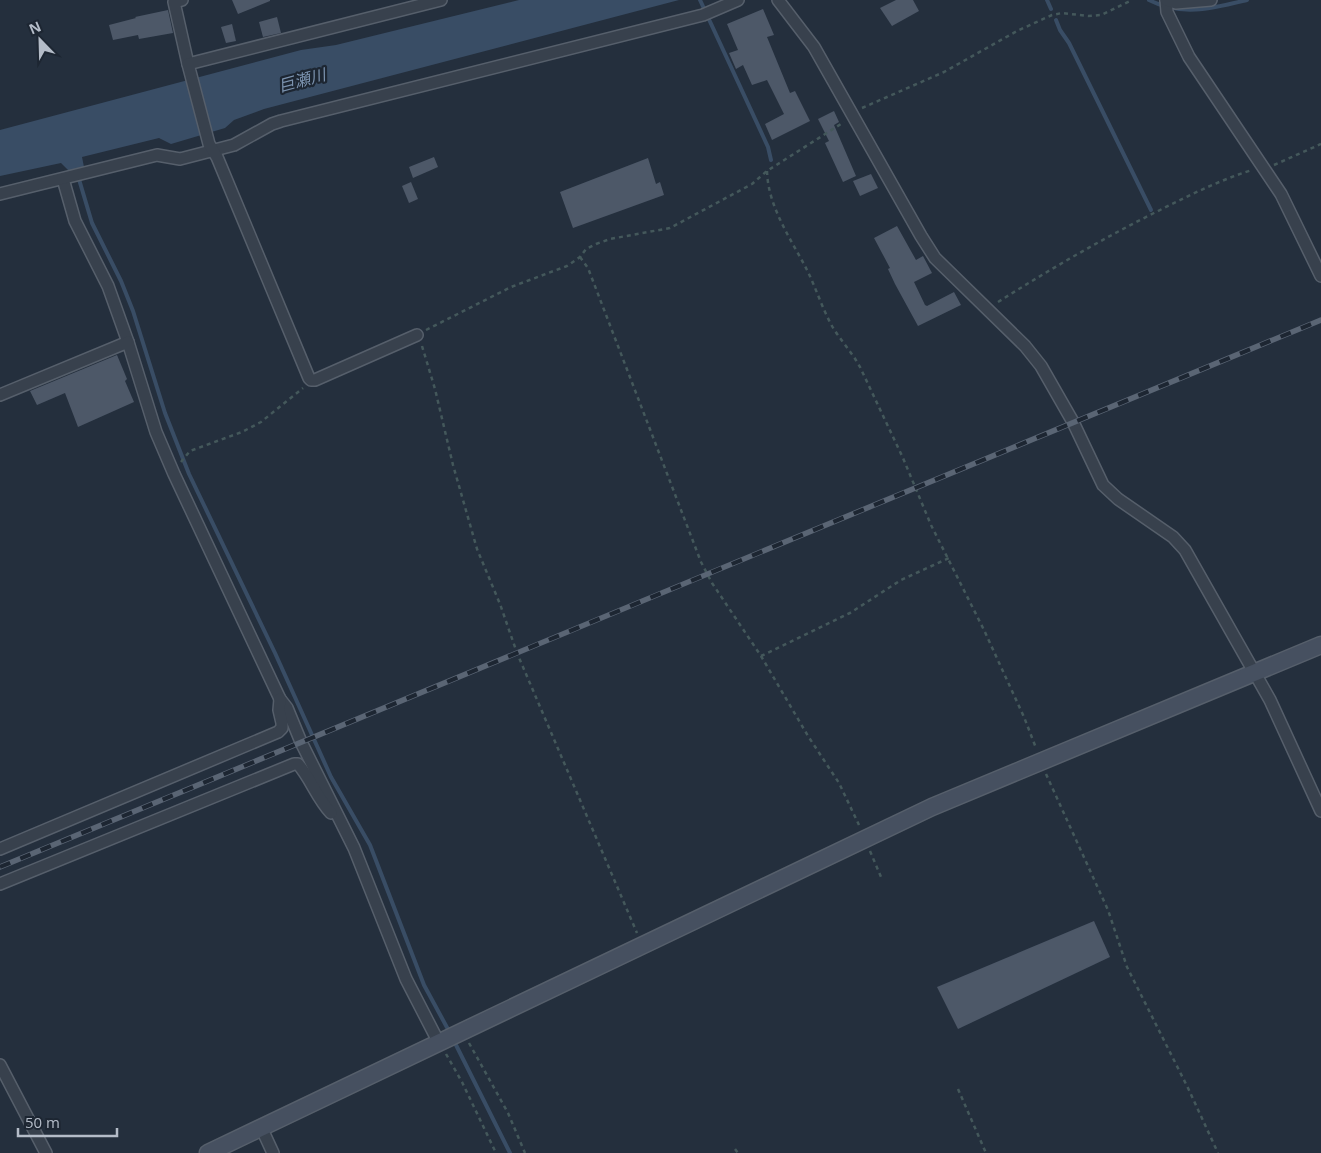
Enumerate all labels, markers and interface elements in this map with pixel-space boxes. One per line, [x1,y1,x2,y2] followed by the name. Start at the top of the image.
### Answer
[15,15,65,65] north arrow
[26,17,44,39] text: N
[276,63,330,97] water label: 巨瀬川
[18,1106,116,1138] scale bar
[25,1112,60,1132] text: 50 m

